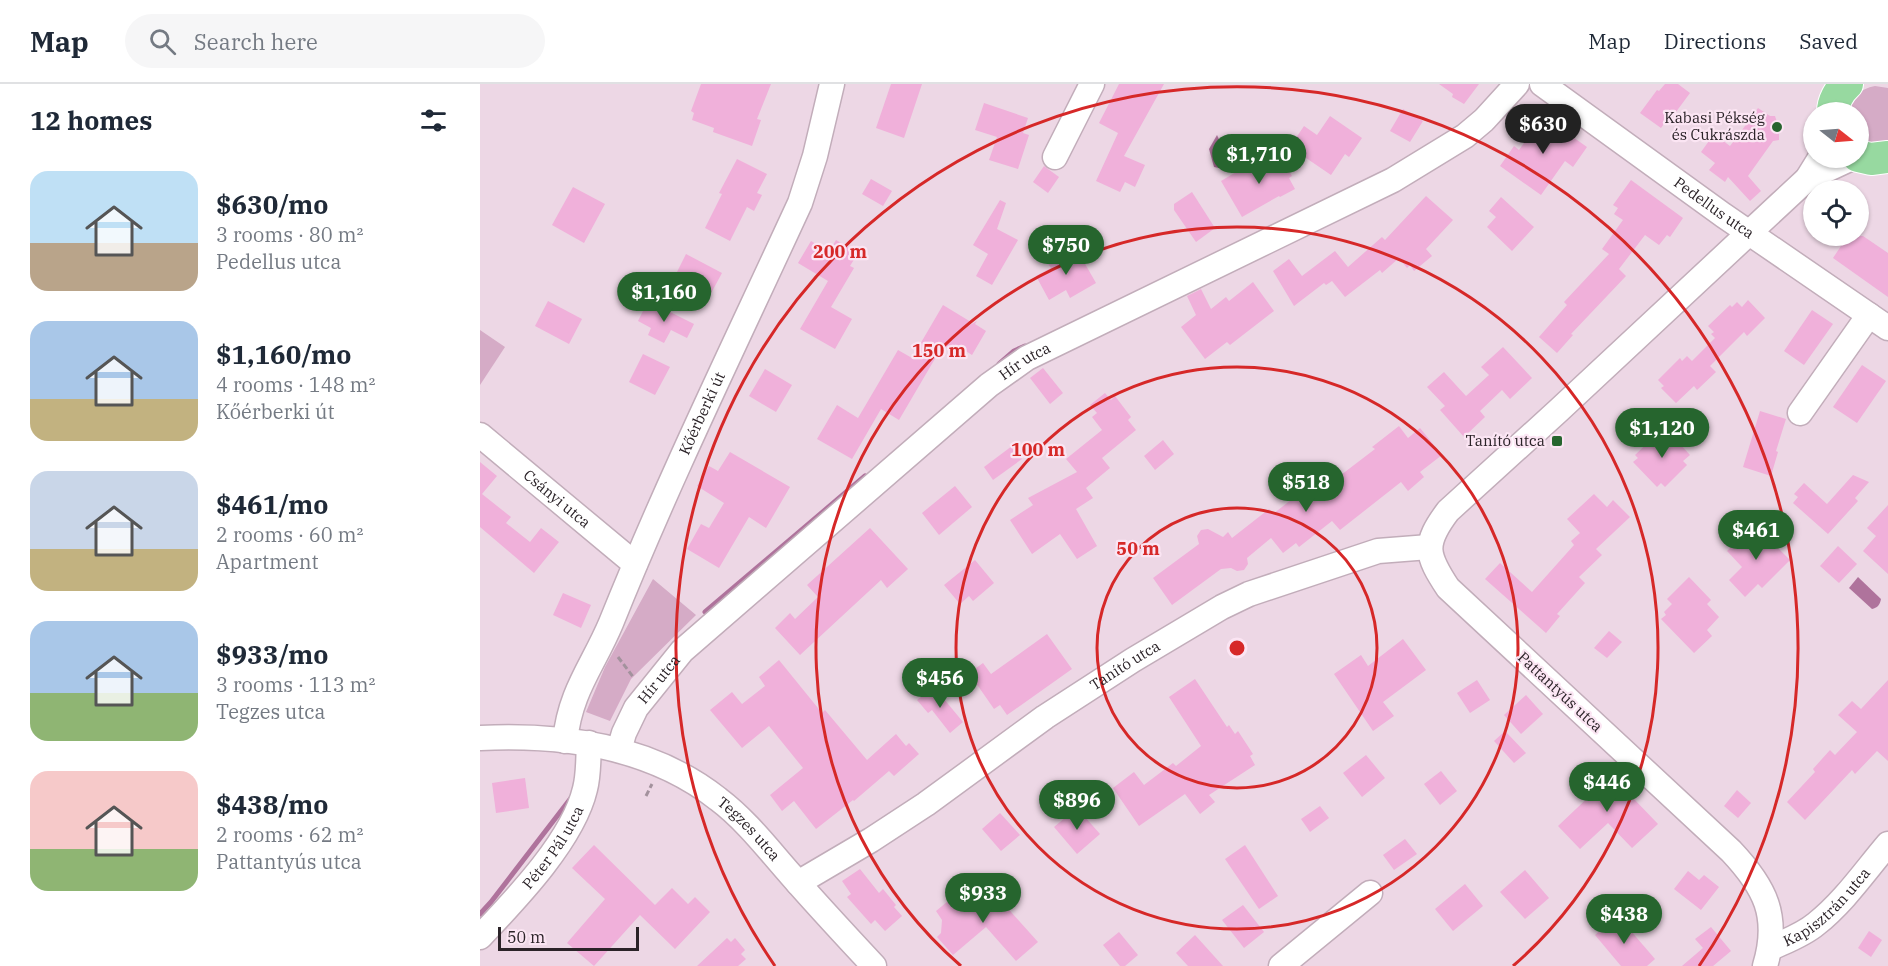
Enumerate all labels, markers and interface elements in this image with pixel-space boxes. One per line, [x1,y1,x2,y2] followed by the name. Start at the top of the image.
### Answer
[125,14,545,68] search box
[30,23,89,60] text: Map
[146,25,179,58] icon: search
[194,27,318,56] text: Search here
[1588,27,1631,55] text: Map
[1664,27,1766,55] text: Directions
[1799,27,1858,55] text: Saved
[1803,102,1869,168] north arrow
[1803,102,1869,246] map controls
[30,103,152,137] text: 12 homes
[417,104,450,137] icon: filters
[1507,104,1579,155] pin: $630
[1664,108,1765,144] place label: Kabasi Pékség és Cukrászda
[1519,110,1567,137] text: $630
[1770,120,1784,134] marker: Kabasi Pékség és Cukrászda
[1210,134,1308,185] pin: $1,710
[1226,140,1292,167] text: $1,710
[1670,173,1758,243] street label: Pedellus utca
[1803,180,1869,246] button: locate
[216,187,328,221] text: $630/mo
[78,195,150,267] icon: home
[216,221,363,248] text: 3 rooms · 80 m²
[1030,225,1102,276] pin: $750
[1042,231,1090,258] text: $750
[813,240,868,263] text: 200 m
[216,248,341,275] text: Pedellus utca
[615,272,713,323] pin: $1,160
[631,278,697,305] text: $1,160
[216,337,351,371] text: $1,160/mo
[995,338,1053,384] street label: Hír utca
[912,339,967,362] text: 150 m
[78,345,150,417] icon: home
[675,369,729,458] street label: Kőérberki út
[216,371,375,398] text: 4 rooms · 148 m²
[216,398,335,425] text: Kőérberki út
[1613,408,1711,459] pin: $1,120
[1629,414,1695,441] text: $1,120
[1466,431,1545,450] place label: Tanító utca
[1550,434,1564,448] marker: Tanító utca
[1011,438,1066,461] text: 100 m
[1270,462,1342,513] pin: $518
[520,465,595,532] street label: Csányi utca
[1282,468,1330,495] text: $518
[216,487,328,521] text: $461/mo
[78,495,150,567] icon: home
[1720,510,1792,561] pin: $461
[1732,516,1780,543] text: $461
[216,521,363,548] text: 2 rooms · 60 m²
[1116,537,1160,560] text: 50 m
[216,548,319,575] text: Apartment
[1086,636,1163,694] street label: Tanító utca
[216,637,328,671] text: $933/mo
[1227,638,1247,658] centre of rings
[78,645,150,717] icon: home
[1514,647,1607,736] street label: Pattantyús utca
[633,651,684,707] street label: Hír utca
[904,658,976,709] pin: $456
[916,664,964,691] text: $456
[216,671,375,698] text: 3 rooms · 113 m²
[216,698,325,725] text: Tegzes utca
[1571,762,1643,813] pin: $446
[1583,768,1631,795] text: $446
[1041,780,1113,831] pin: $896
[1053,786,1101,813] text: $896
[216,787,328,821] text: $438/mo
[714,792,785,865] street label: Tegzes utca
[78,795,150,867] icon: home
[518,803,587,893] street label: Péter Pál utca
[216,821,363,848] text: 2 rooms · 62 m²
[216,848,362,875] text: Pattantyús utca
[1780,864,1874,950] street label: Kapisztrán utca
[947,873,1019,924] pin: $933
[959,879,1007,906] text: $933
[1588,894,1660,945] pin: $438
[1600,900,1648,927] text: $438
[498,924,639,952] scale bar
[507,927,545,947] text: 50 m

